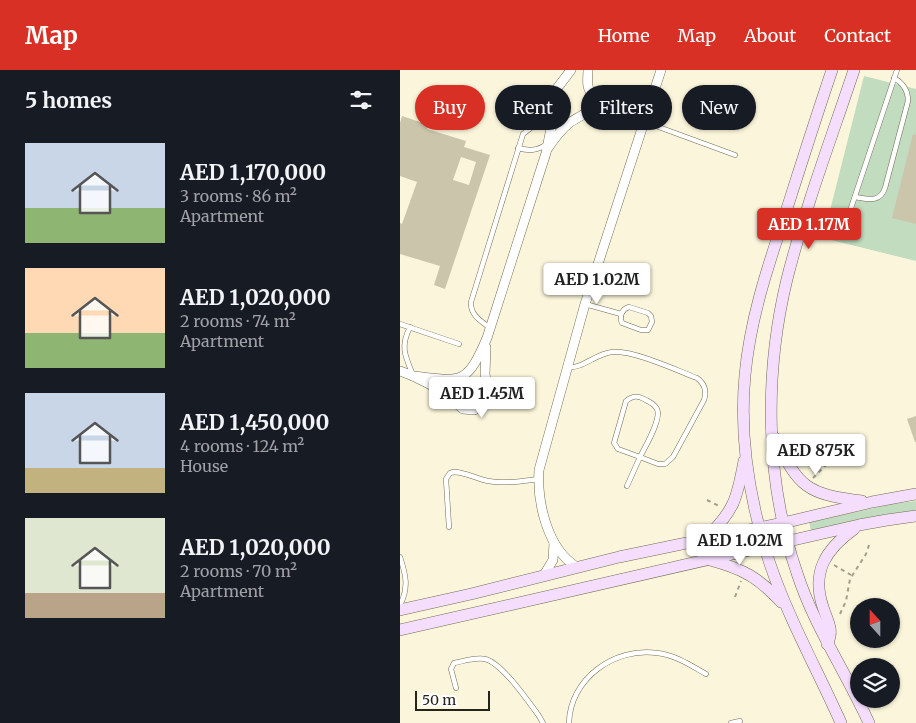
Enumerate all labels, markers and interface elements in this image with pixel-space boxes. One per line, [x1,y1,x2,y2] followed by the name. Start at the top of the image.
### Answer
[25,20,78,51] text: Map
[598,24,650,47] text: Home
[678,24,716,47] text: Map
[744,24,796,47] text: About
[824,24,891,47] text: Contact
[415,85,485,130] chip: Buy
[495,85,571,130] chip: Rent
[581,85,672,130] chip: Filters
[682,85,756,130] chip: New
[347,86,375,114] icon: filters
[25,87,112,114] text: 5 homes
[180,159,326,186] text: AED 1,170,000
[65,163,125,223] icon: home
[180,186,297,206] text: 3 rooms · 86 m²
[180,206,264,226] text: Apartment
[752,208,866,250] pin: AED 1.17M
[768,214,850,234] text: AED 1.17M
[540,262,654,305] pin: AED 1.02M
[554,269,640,289] text: AED 1.02M
[180,284,331,311] text: AED 1,020,000
[65,288,125,348] icon: home
[180,311,296,331] text: 2 rooms · 74 m²
[180,331,264,351] text: Apartment
[425,376,539,419] pin: AED 1.45M
[440,383,524,403] text: AED 1.45M
[180,409,329,436] text: AED 1,450,000
[65,413,125,473] icon: home
[764,434,868,476] pin: AED 875K
[180,436,304,456] text: 4 rooms · 124 m²
[777,440,855,460] text: AED 875K
[180,456,228,476] text: House
[683,524,797,566] pin: AED 1.02M
[697,530,783,550] text: AED 1.02M
[180,534,331,561] text: AED 1,020,000
[65,538,125,598] icon: home
[180,561,297,581] text: 2 rooms · 70 m²
[180,581,264,601] text: Apartment
[850,598,900,648] north arrow
[850,598,900,708] map controls
[850,658,900,708] button: layers
[415,688,490,711] scale bar
[422,691,456,709] text: 50 m

